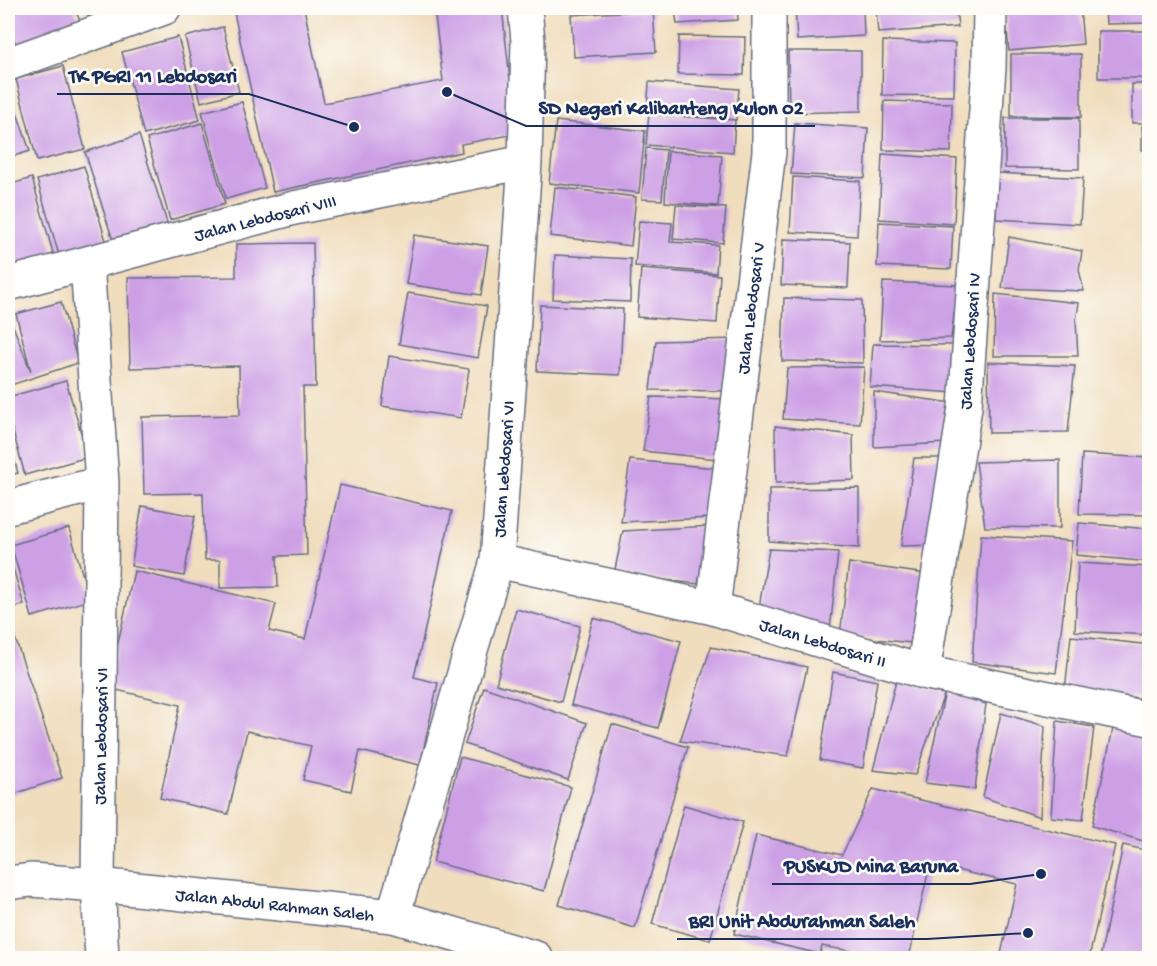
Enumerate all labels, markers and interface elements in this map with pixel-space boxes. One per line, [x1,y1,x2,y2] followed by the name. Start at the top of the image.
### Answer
[57,56,249,94] callout: TK PGRI 11 Lebdosari
[67,67,237,90] text: TK PGRI 11 Lebdosari
[526,88,815,126] callout: SD Negeri Kalibanteng Kulon 02
[539,99,804,122] text: SD Negeri Kalibanteng Kulon 02
[192,192,339,247] street label: Jalan Lebdosari VIII
[734,241,771,375] street label: Jalan Lebdosari V
[956,272,987,410] street label: Jalan Lebdosari IV
[490,400,521,538] street label: Jalan Lebdosari VI
[756,615,888,674] street label: Jalan Lebdosari II
[91,667,114,805] street label: Jalan Lebdosari VI
[772,846,970,884] callout: PUSKUD Mina Baruna
[783,857,959,880] text: PUSKUD Mina Baruna
[174,886,375,927] street label: Jalan Abdul Rahman Saleh
[677,901,927,939] callout: BRI Unit Abdurahman Saleh
[688,912,915,935] text: BRI Unit Abdurahman Saleh

